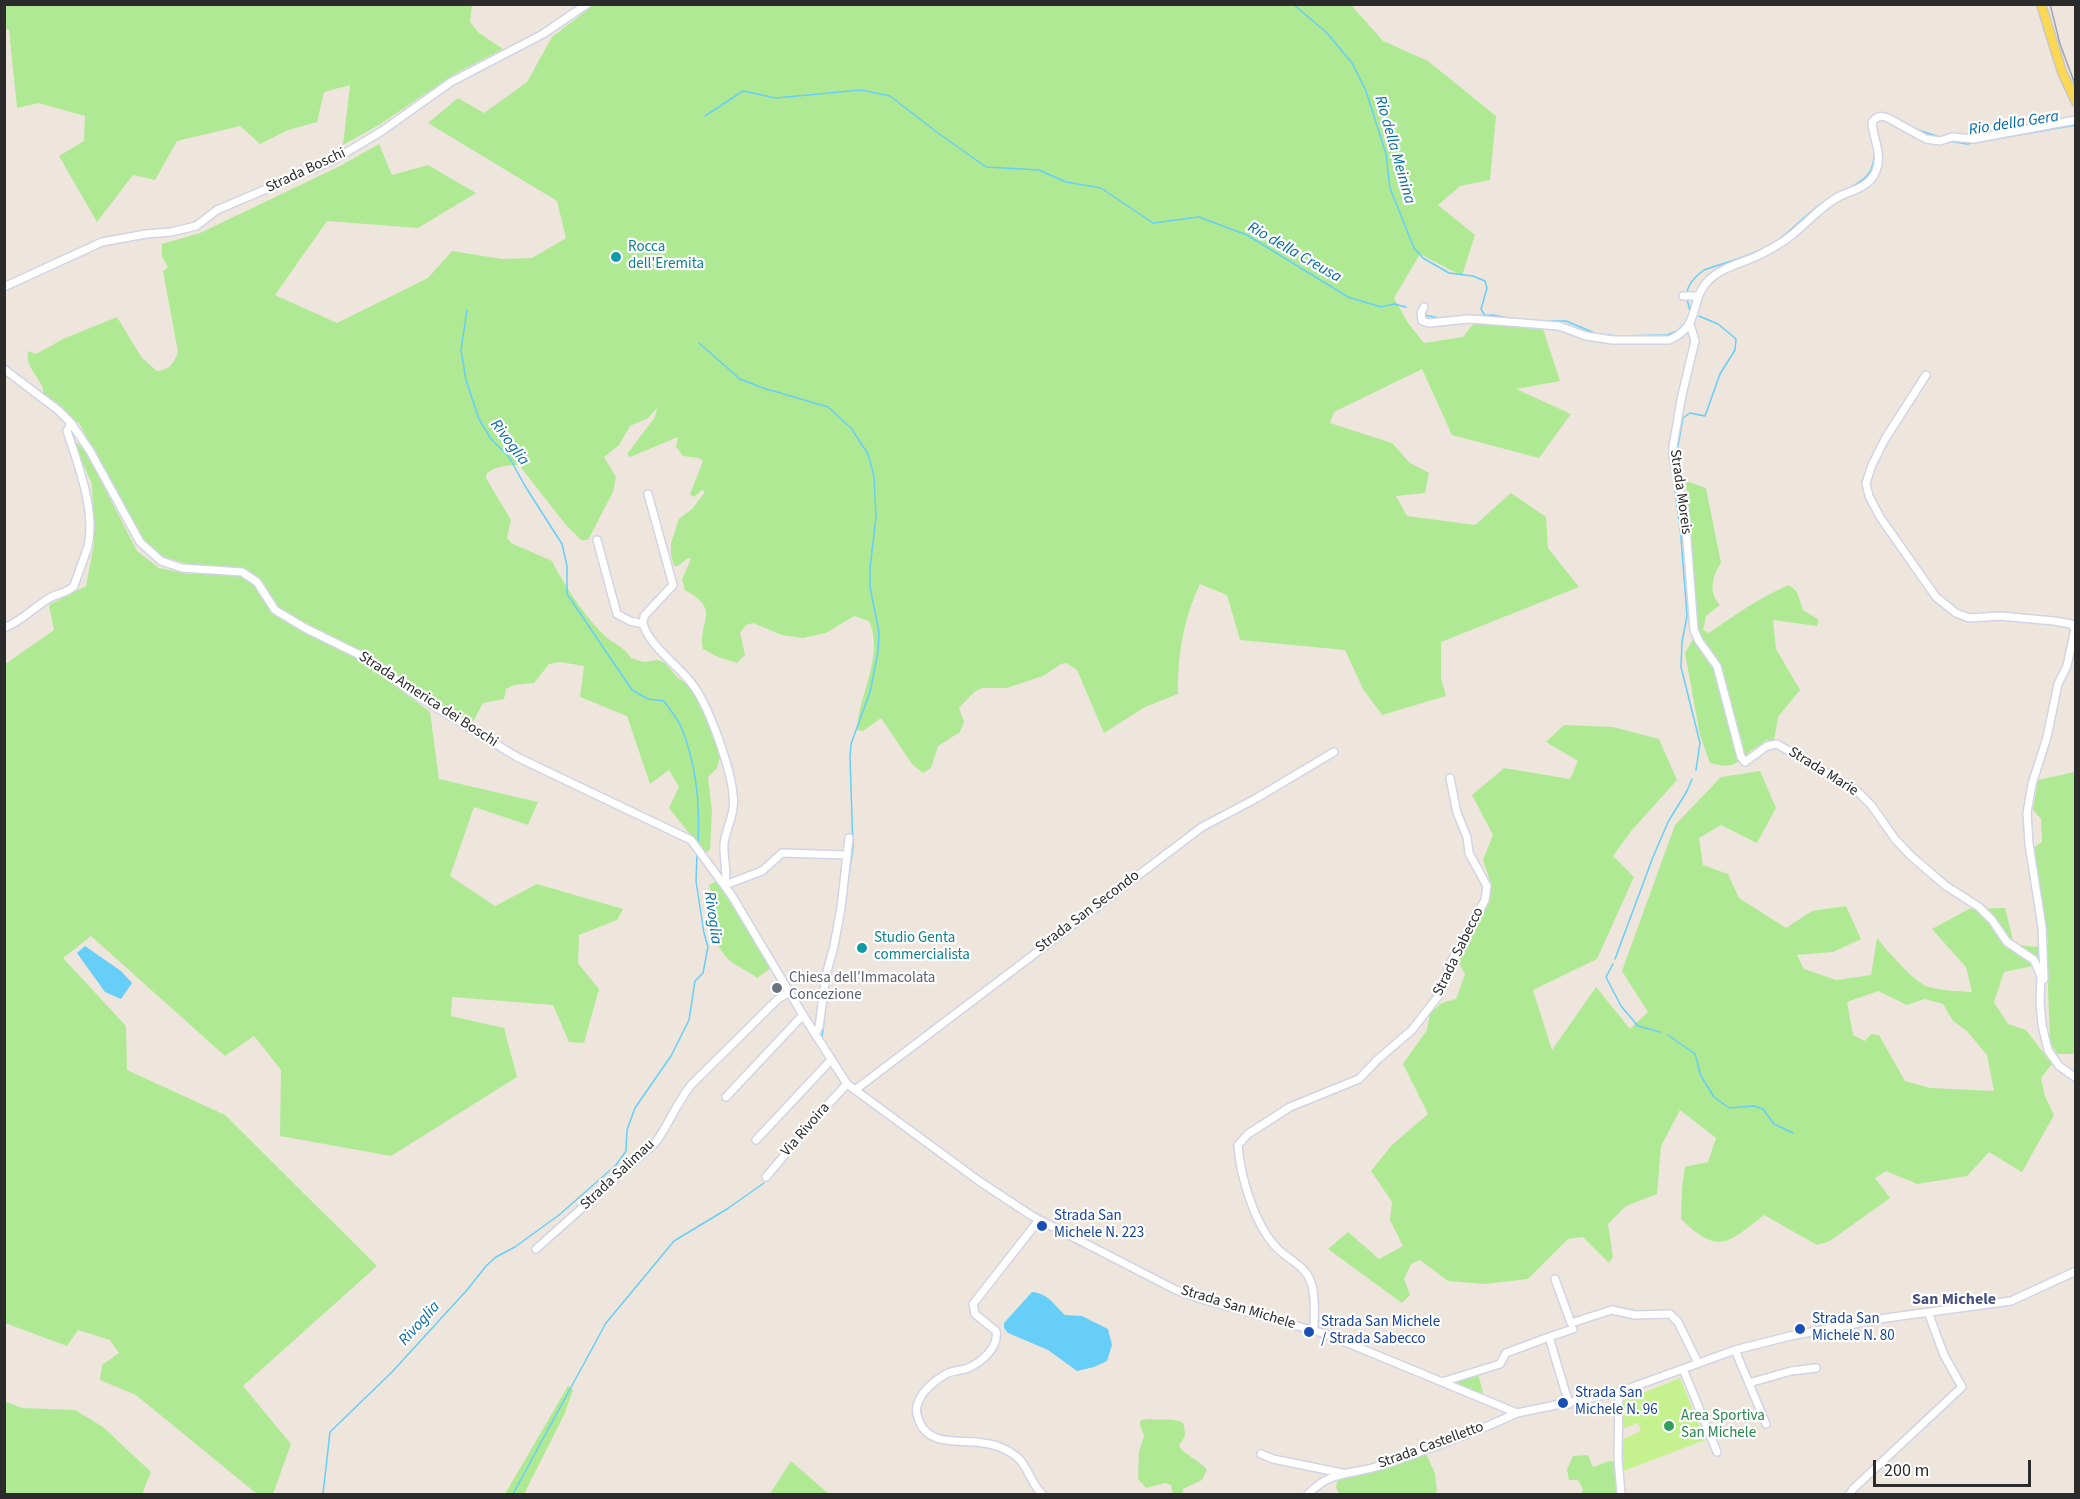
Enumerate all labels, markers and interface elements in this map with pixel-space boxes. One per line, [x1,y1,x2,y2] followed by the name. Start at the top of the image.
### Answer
[1369,94,1419,206] water label: Rio della Meinina
[1968,107,2060,141] water label: Rio della Gera
[263,145,349,197] street label: Strada Boschi
[1244,218,1344,288] water label: Rio della Creusa
[628,239,704,274] place label: Rocca dell'Eremita
[609,250,623,264] marker: Rocca dell'Eremita
[485,416,533,470] water label: Rivoglia
[1665,448,1695,536] street label: Strada Moreis
[355,648,501,752] street label: Strada America dei Boschi
[1785,743,1861,801] street label: Strada Marie
[1032,867,1144,957] street label: Strada San Secondo
[699,891,725,945] water label: Rivoglia
[1430,905,1488,999] street label: Strada Sabecco
[874,930,970,965] place label: Studio Genta commercialista
[855,941,869,955] marker: Studio Genta commercialista
[789,970,935,1005] place label: Chiesa dell′Immacolata Concezione
[770,981,784,995] marker: Chiesa dell′Immacolata Concezione
[778,1099,834,1161] street label: Via Rivoira
[577,1136,659,1214] street label: Strada Salimau
[1054,1208,1144,1243] place label: Strada San Michele N. 223
[1035,1219,1049,1233] marker: Strada San Michele N. 223
[1178,1282,1298,1334] street label: Strada San Michele
[1912,1290,1996,1310] district label: San Michele
[395,1298,445,1350] water label: Rivoglia
[1812,1311,1895,1346] place label: Strada San Michele N. 80
[1321,1314,1440,1349] place label: Strada San Michele / Strada Sabecco
[1793,1322,1807,1336] marker: Strada San Michele N. 80
[1302,1325,1316,1339] marker: Strada San Michele / Strada Sabecco
[1575,1385,1658,1420] place label: Strada San Michele N. 96
[1556,1396,1570,1410] marker: Strada San Michele N. 96
[1681,1408,1765,1443] place label: Area Sportiva San Michele
[1376,1419,1486,1473] street label: Strada Castelletto
[1662,1419,1676,1433] marker: Area Sportiva San Michele
[1876,1448,2034,1486] scale bar
[1884,1458,1929,1483] text: 200 m

